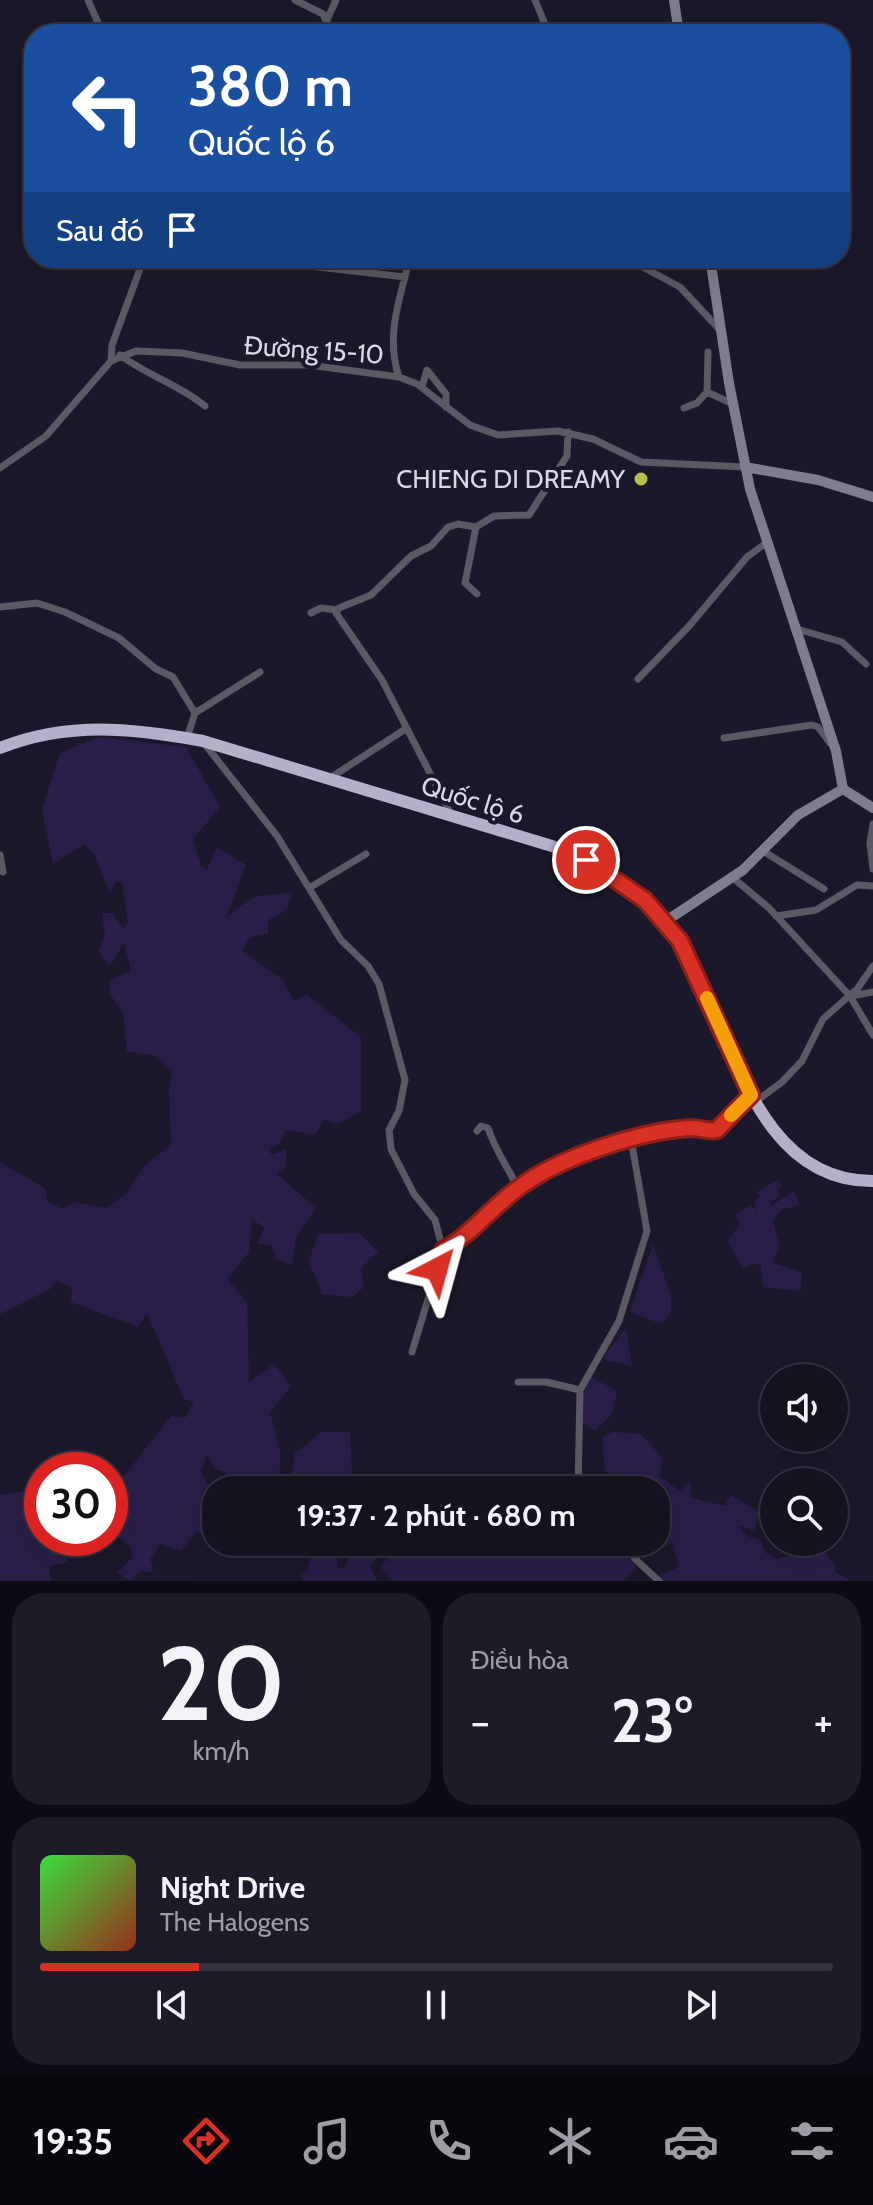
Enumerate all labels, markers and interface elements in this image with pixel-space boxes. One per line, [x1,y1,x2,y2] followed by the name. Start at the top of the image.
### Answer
[188,52,353,120] text: 380 m
[56,56,160,160] icon: left
[188,120,335,164] text: Quốc lộ 6
[160,208,204,252] icon: arrive
[56,212,144,249] text: Sau đó
[243,329,385,371] street label: Đường 15-10
[396,463,625,495] place label: CHIENG DI DREAMY
[632,470,650,488] marker: CHIENG DI DREAMY
[417,769,529,831] street label: Quốc lộ 6
[552,826,620,894] pin
[564,838,608,882] icon: arrive
[395,1227,479,1311] position arrow
[760,1364,848,1556] map controls
[760,1364,848,1452] button: sound
[24,1452,128,1556] speed limit sign: 30
[760,1468,848,1556] button: search
[296,1497,576,1534] text: 19:37 · 2 phút · 680 m
[157,1620,285,1746] text: 20
[471,1644,569,1676] text: Điều hòa
[611,1684,692,1757] text: 23°
[471,1695,490,1748] text: −
[814,1695,833,1748] text: +
[193,1735,250,1767] text: km/h
[160,1869,305,1906] text: Night Drive
[160,1906,309,1938] text: The Halogens
[150,1983,194,2027] icon: previous
[414,1983,458,2027] icon: pause
[679,1983,723,2027] icon: next
[178,2113,234,2169] icon: directions
[299,2113,355,2169] icon: music
[421,2113,477,2169] icon: phone
[542,2113,598,2169] icon: climate
[663,2113,719,2169] icon: car
[784,2113,840,2169] icon: filters
[33,2119,113,2163] text: 19:35

